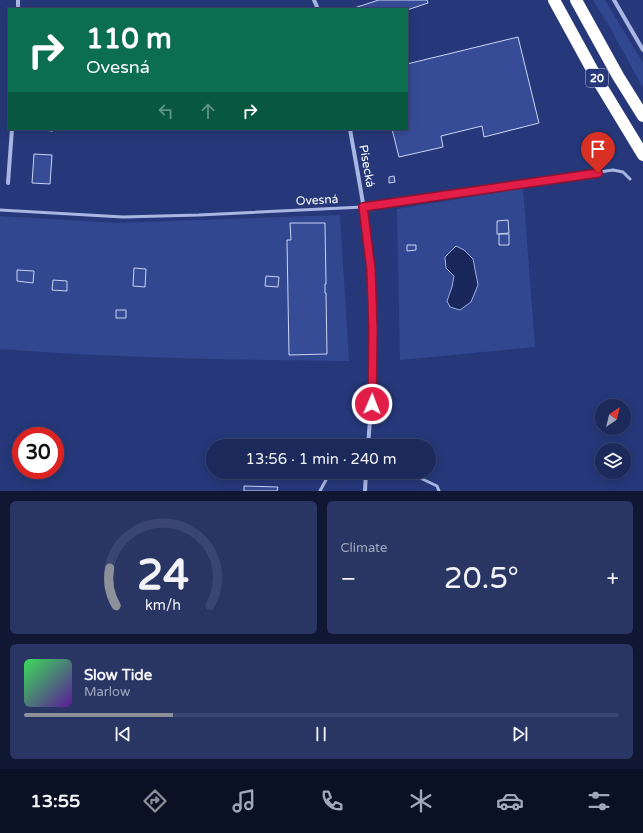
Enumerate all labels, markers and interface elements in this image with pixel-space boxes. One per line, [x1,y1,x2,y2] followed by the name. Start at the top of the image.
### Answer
[86,22,172,56] text: 110 m
[20,24,72,76] icon: right
[86,56,150,78] text: Ovesná
[586,69,608,87] road number: 20
[155,100,177,122] icon: left
[197,100,219,122] icon: ahead
[239,100,261,122] icon: right
[581,132,615,173] pin
[587,138,609,160] icon: arrive
[356,144,378,188] street label: Písecká
[295,192,339,208] street label: Ovesná
[351,383,393,425] position arrow
[595,399,631,435] north arrow
[595,399,631,479] map controls
[12,427,64,479] speed limit sign: 30
[595,443,631,479] button: layers
[246,450,396,468] text: 13:56 · 1 min · 240 m
[341,540,387,556] text: Climate
[137,550,189,600] text: 24
[444,560,519,597] text: 20.5°
[341,566,356,592] text: −
[607,566,619,592] text: +
[145,596,181,613] text: km/h
[84,666,152,684] text: Slow Tide
[84,684,130,700] text: Marlow
[112,723,134,745] icon: previous
[310,723,332,745] icon: pause
[509,723,531,745] icon: next
[141,787,169,815] icon: directions
[230,787,258,815] icon: music
[318,787,346,815] icon: phone
[407,787,435,815] icon: climate
[496,787,524,815] icon: car
[585,787,613,815] icon: filters
[30,790,80,812] text: 13:55

